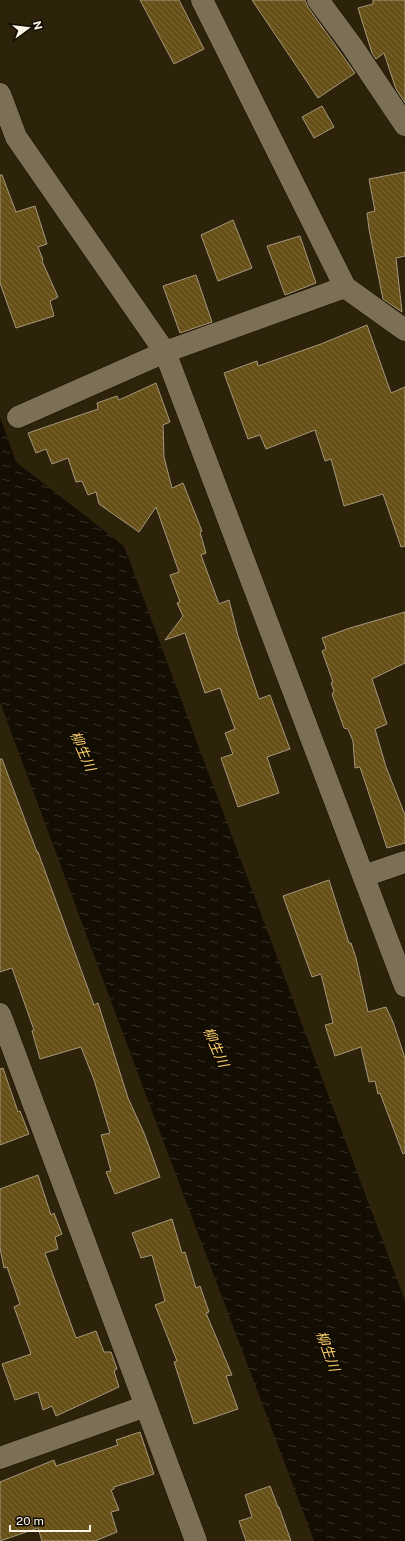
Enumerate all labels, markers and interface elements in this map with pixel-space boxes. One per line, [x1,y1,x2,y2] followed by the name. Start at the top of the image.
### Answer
[8,8,48,48] north arrow
[31,20,45,31] text: N
[67,729,100,775] water label: 柳生川
[200,1025,233,1071] water label: 柳生川
[313,1329,343,1375] water label: 柳生川
[10,1507,90,1533] scale bar
[16,1514,44,1528] text: 20 m

